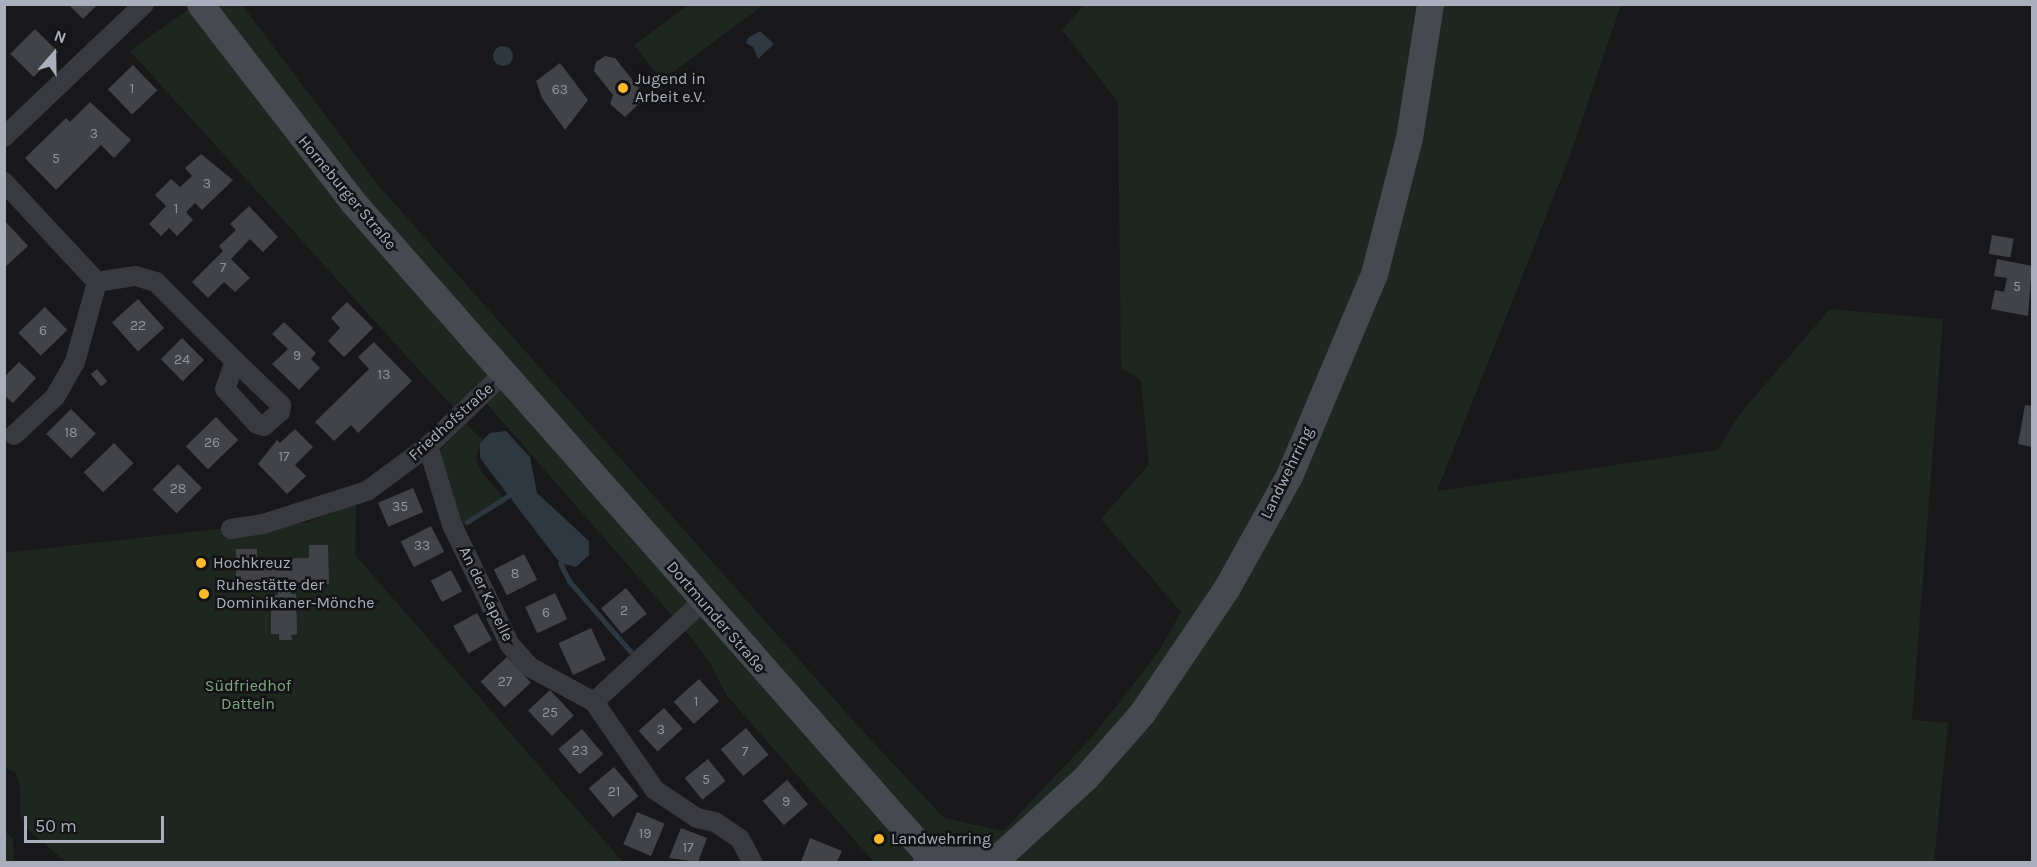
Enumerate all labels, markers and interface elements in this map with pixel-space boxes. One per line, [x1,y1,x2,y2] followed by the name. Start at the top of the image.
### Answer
[24,24,84,84] north arrow
[52,26,69,48] text: N
[635,69,706,107] place label: Jugend in Arbeit e.V.
[130,81,134,97] house number: 1
[616,81,630,95] marker: Jugend in Arbeit e.V.
[552,82,568,98] house number: 63
[90,126,98,142] house number: 3
[294,132,400,254] street label: Horneburger Straße
[52,151,60,167] house number: 5
[203,176,211,192] house number: 3
[174,201,178,217] house number: 1
[220,260,226,276] house number: 7
[2013,279,2021,295] house number: 5
[130,318,146,334] house number: 22
[39,323,47,339] house number: 6
[293,348,301,364] house number: 9
[174,352,190,368] house number: 24
[378,367,390,383] house number: 13
[405,379,497,465] street label: Friedhofstraße
[1256,424,1318,522] street label: Landwehrring
[64,425,78,441] house number: 18
[204,435,220,451] house number: 26
[278,449,290,465] house number: 17
[170,481,186,497] house number: 28
[392,499,408,515] house number: 35
[414,538,430,554] house number: 33
[455,543,517,645] street label: An der Kapelle
[213,553,291,573] place label: Hochkreuz
[194,556,208,570] marker: Hochkreuz
[663,557,769,677] street label: Dortmunder Straße
[511,566,519,582] house number: 8
[216,575,375,613] place label: Ruhestätte der Dominikaner-Mönche
[197,587,211,601] marker: Ruhestätte der Dominikaner-Mönche
[620,603,628,619] house number: 2
[542,605,550,621] house number: 6
[498,674,512,690] house number: 27
[205,676,291,714] park label: Südfriedhof Datteln
[694,694,698,710] house number: 1
[542,705,558,721] house number: 25
[657,722,665,738] house number: 3
[572,743,588,759] house number: 23
[742,744,748,760] house number: 7
[702,772,710,788] house number: 5
[608,784,620,800] house number: 21
[782,794,790,810] house number: 9
[27,804,166,842] scale bar
[35,815,77,837] text: 50 m
[639,826,651,842] house number: 19
[891,829,991,849] place label: Landwehrring
[872,832,886,846] marker: Landwehrring
[682,840,694,856] house number: 17

